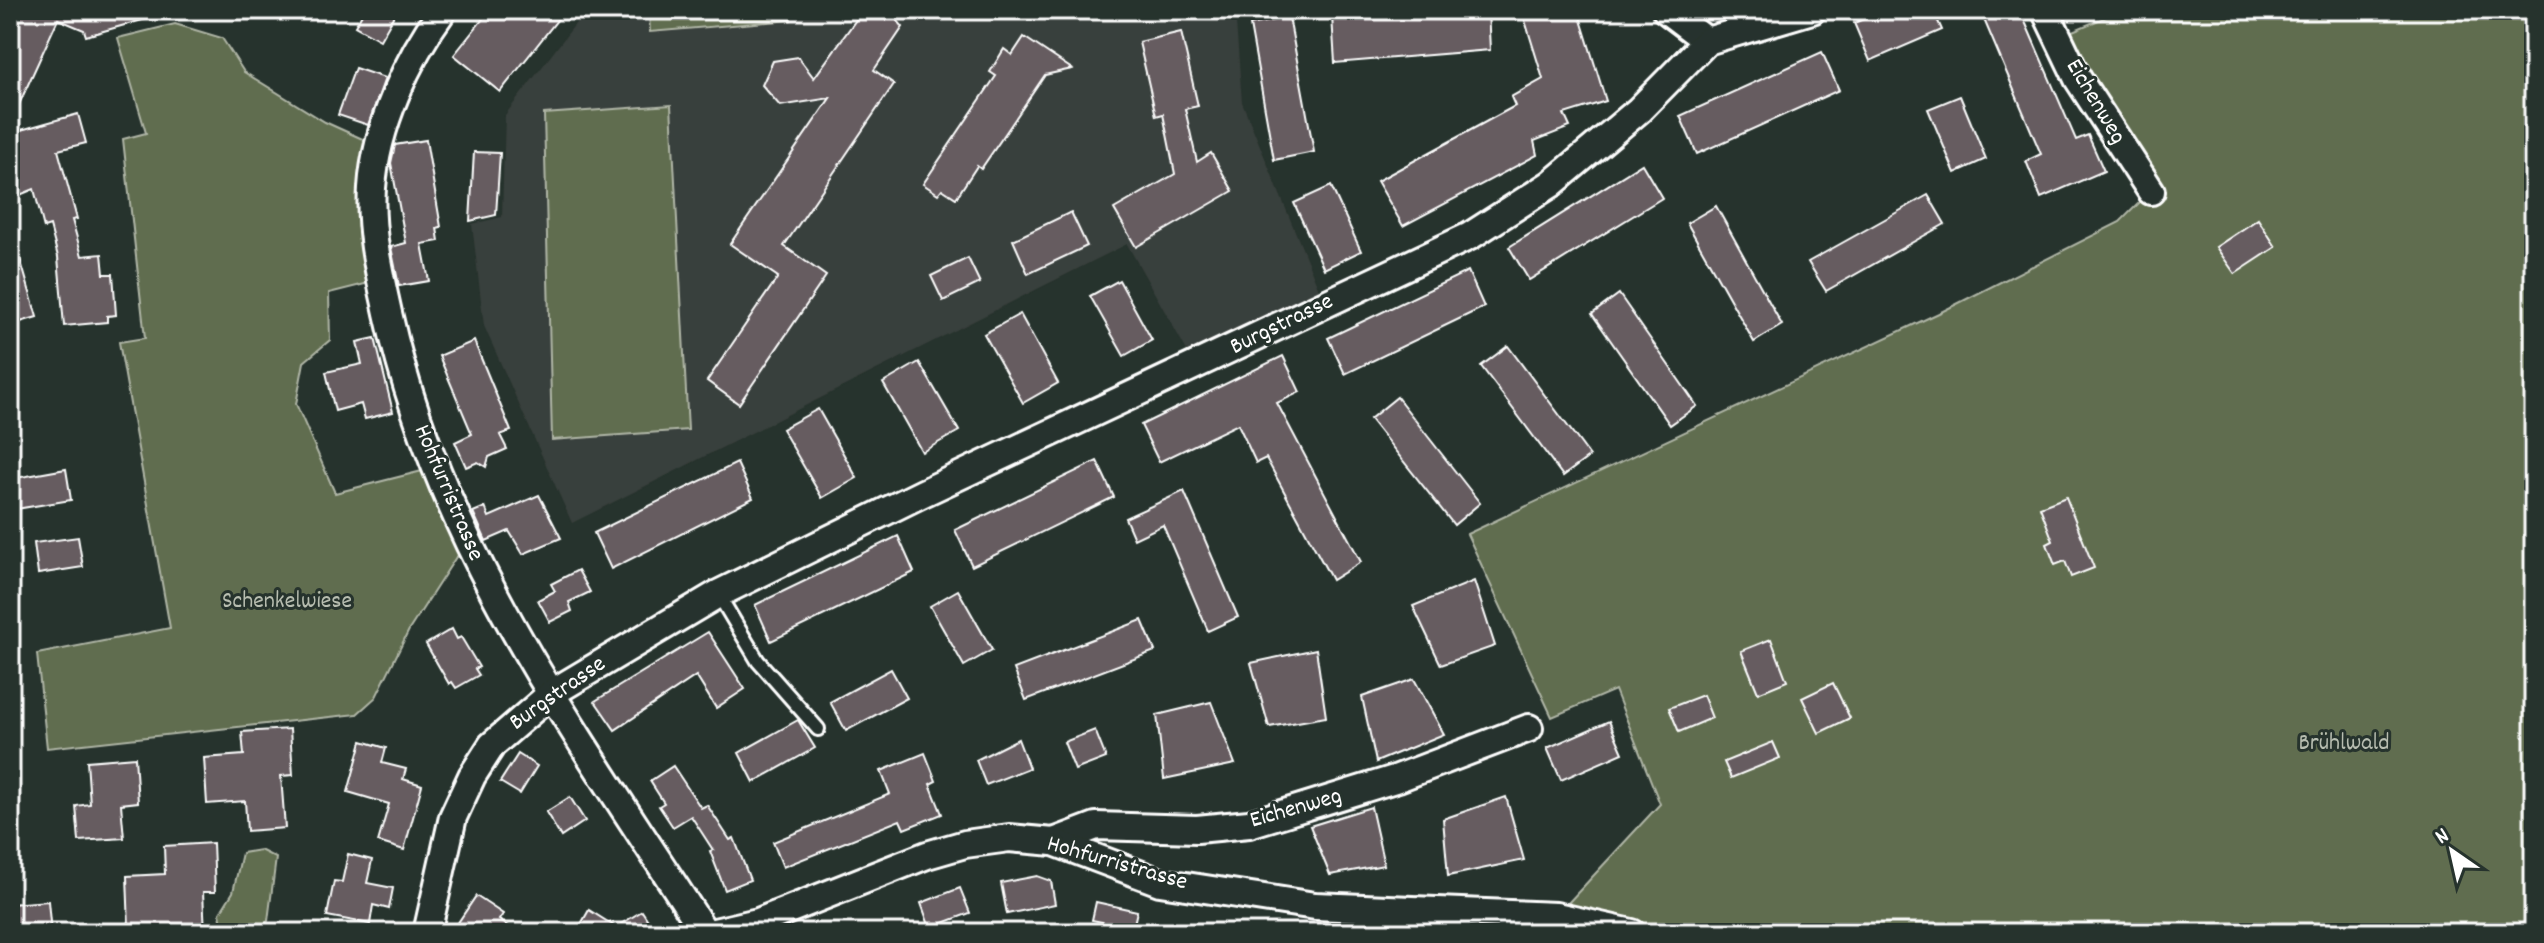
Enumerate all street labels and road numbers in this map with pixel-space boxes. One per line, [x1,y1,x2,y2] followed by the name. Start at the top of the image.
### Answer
[2056,53,2134,151] street label: Eichenweg
[1225,285,1339,365] street label: Burgstrasse
[404,420,492,566] street label: Hohfurristrasse
[503,648,613,740] street label: Burgstrasse
[1246,780,1346,838] street label: Eichenweg
[1043,828,1191,900] street label: Hohfurristrasse

